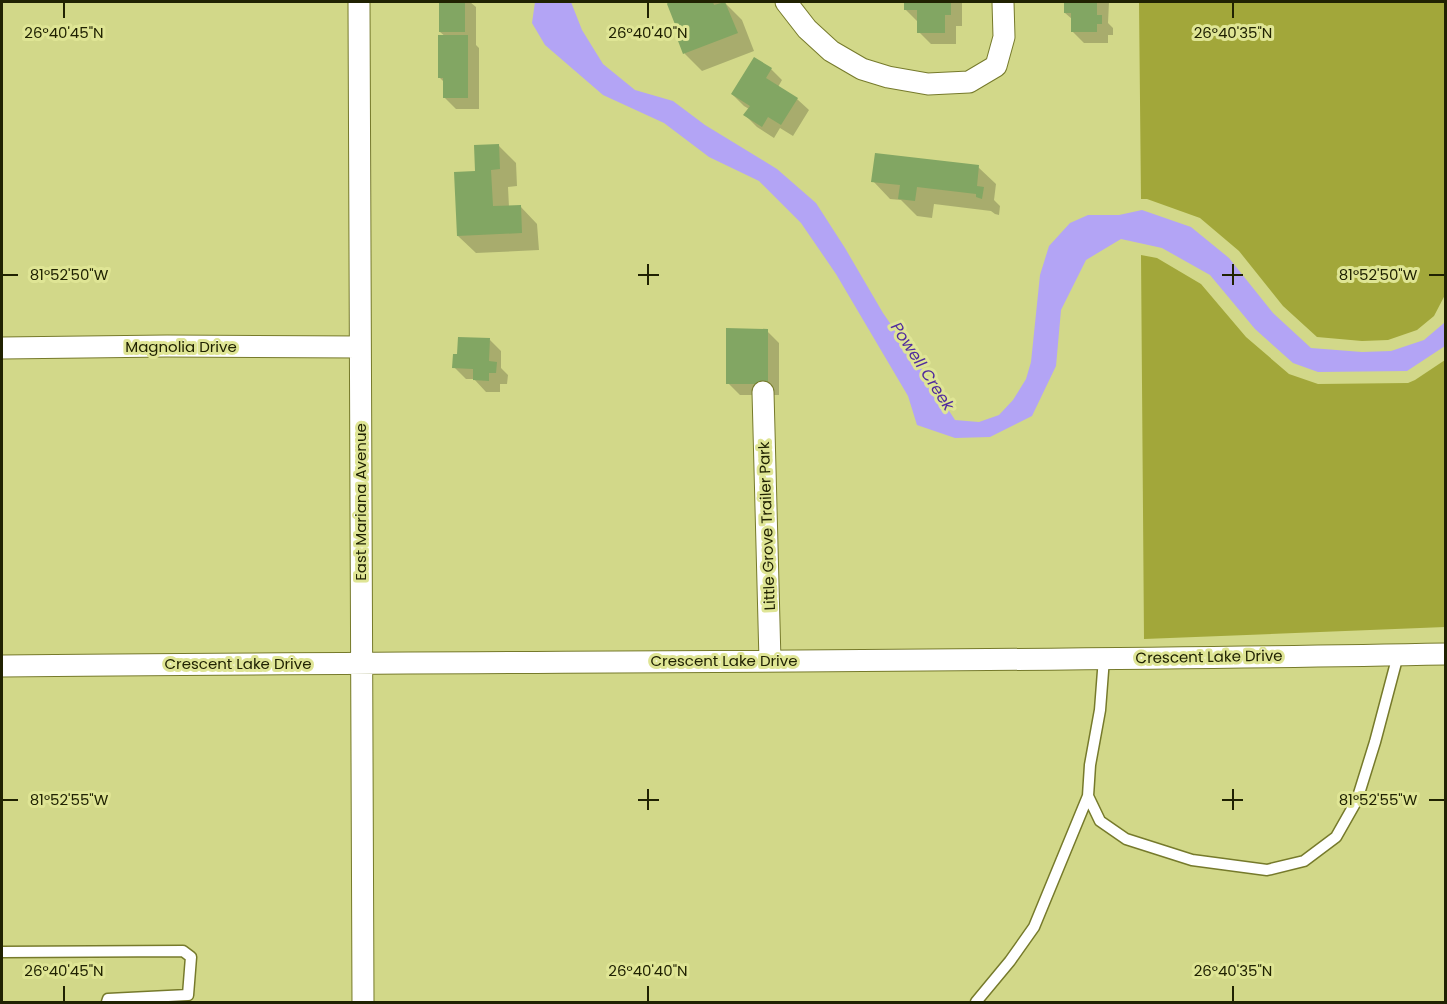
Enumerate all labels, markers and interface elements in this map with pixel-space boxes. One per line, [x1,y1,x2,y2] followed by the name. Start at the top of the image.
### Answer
[24,22,104,43] text: 26°40'45"N
[608,22,688,43] text: 26°40'40"N
[1194,22,1272,43] text: 26°40'35"N
[30,264,109,285] text: 81°52'50"W
[1339,264,1418,285] text: 81°52'50"W
[885,317,960,416] water label: Powell Creek
[125,336,237,357] street label: Magnolia Drive
[350,423,371,581] street label: East Mariana Avenue
[753,441,780,611] street label: Little Grove Trailer Park
[1135,645,1283,668] street label: Crescent Lake Drive
[650,650,798,671] street label: Crescent Lake Drive
[164,653,312,674] street label: Crescent Lake Drive
[30,789,109,810] text: 81°52'55"W
[1339,789,1418,810] text: 81°52'55"W
[24,960,104,981] text: 26°40'45"N
[608,960,688,981] text: 26°40'40"N
[1194,960,1272,981] text: 26°40'35"N

